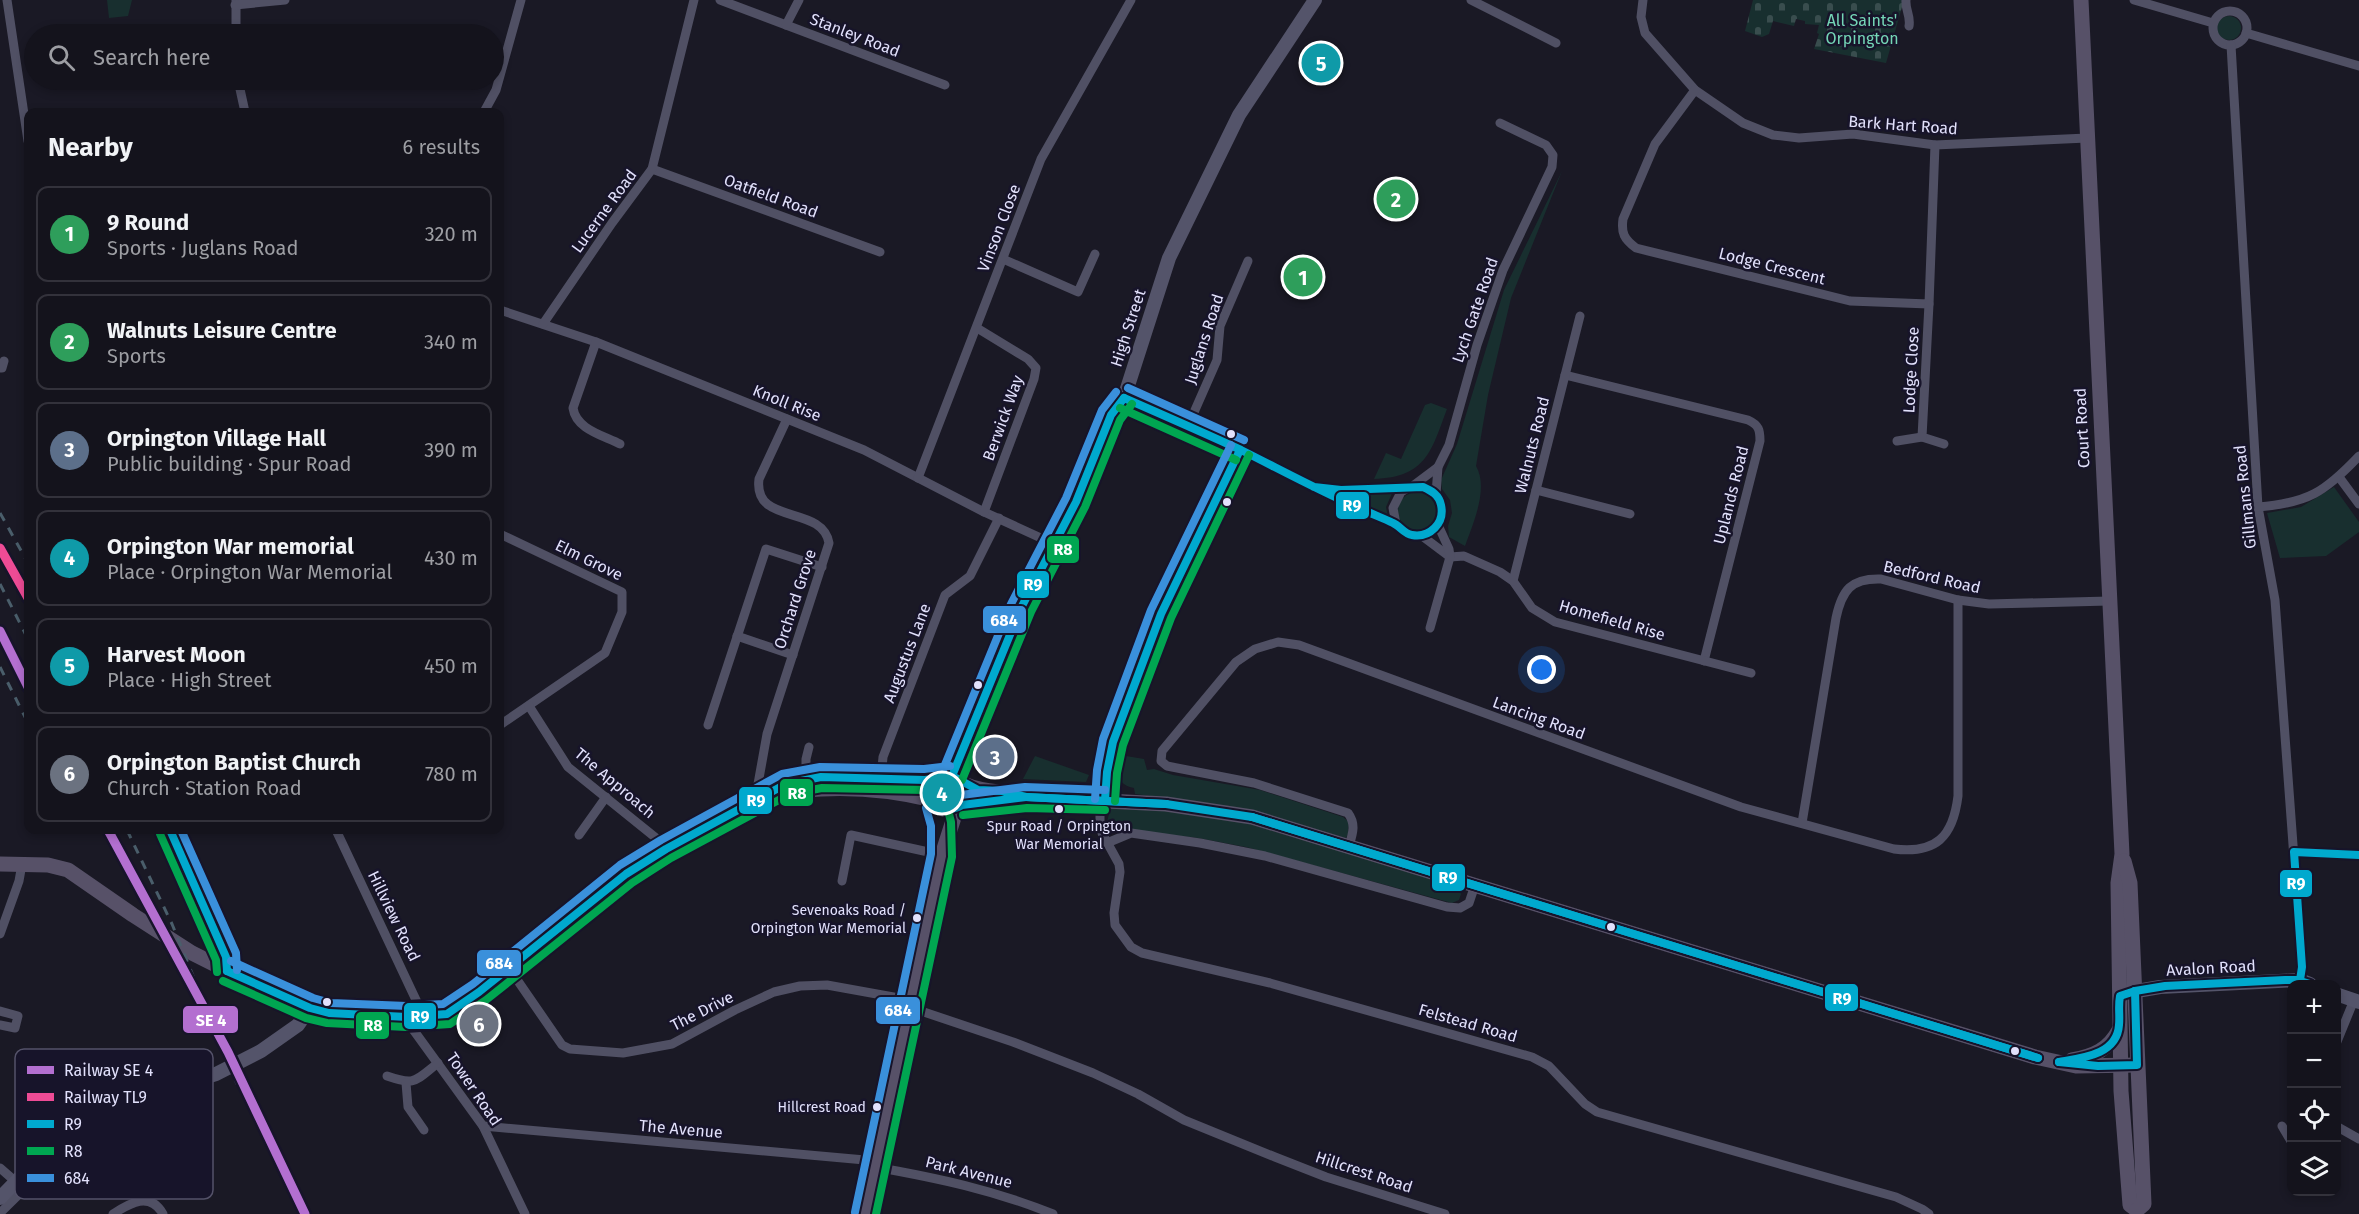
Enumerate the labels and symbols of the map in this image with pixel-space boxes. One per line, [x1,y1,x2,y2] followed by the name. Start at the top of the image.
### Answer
[807,9,903,61] street label: Stanley Road
[1825,11,1899,48] park label: All Saints' Orpington
[1302,40,1340,86] pin: 5
[1848,112,1958,138] street label: Bark Hart Road
[567,166,641,256] street label: Lucerne Road
[721,170,821,222] street label: Oatfield Road
[1376,176,1416,222] pin: 2
[974,182,1024,274] street label: Vinson Close
[1717,244,1828,288] street label: Lodge Crescent
[1284,254,1322,300] pin: 1
[1448,255,1502,365] street label: Lych Gate Road
[1106,286,1150,369] street label: High Street
[1180,291,1228,387] street label: Juglans Road
[1899,326,1923,414] street label: Lodge Close
[979,372,1027,463] street label: Berwick Way
[750,381,824,425] street label: Knoll Rise
[2070,387,2094,469] street label: Court Road
[1511,395,1553,495] street label: Walnuts Road
[1225,428,1237,440] unlabelled marker
[1710,444,1752,546] street label: Uplands Road
[2230,444,2260,550] street label: Gillmans Road
[1335,491,1370,520] line badge: R9
[1221,496,1233,508] unlabelled marker
[1343,496,1361,515] text: R9
[1046,535,1080,564] line badge: R8
[552,536,626,584] street label: Elm Grove
[1053,540,1073,559] text: R8
[770,547,820,651] street label: Orchard Grove
[1882,557,1982,597] street label: Bedford Road
[1016,570,1050,599] line badge: R9
[1024,575,1042,594] text: R9
[1557,596,1667,644] street label: Homefield Rise
[879,601,935,705] street label: Augustus Lane
[982,605,1027,634] line badge: 684
[990,611,1018,630] text: 684
[1527,655,1556,684] your location
[972,679,984,691] unlabelled marker
[1490,693,1588,743] street label: Lancing Road
[976,734,1014,780] pin: 3
[571,744,659,822] street label: The Approach
[922,770,962,816] pin: 4
[779,778,814,807] line badge: R8
[787,784,807,803] text: R8
[738,786,773,815] line badge: R9
[747,791,765,810] text: R9
[1053,803,1065,815] marker: Spur Road / Orpington War Memorial
[987,818,1131,853] place label: Spur Road / Orpington War Memorial
[1431,863,1466,892] line badge: R9
[364,868,424,964] street label: Hillview Road
[1439,868,1457,887] text: R9
[2279,869,2313,898] line badge: R9
[2287,874,2305,893] text: R9
[751,902,906,937] place label: Sevenoaks Road / Orpington War Memorial
[911,912,923,924] marker: Sevenoaks Road / Orpington War Memorial
[1605,921,1617,933] unlabelled marker
[476,949,522,977] line badge: 684
[485,954,513,973] text: 684
[2166,956,2256,980] street label: Avalon Road
[1824,983,1859,1012] line badge: R9
[667,987,737,1035] street label: The Drive
[1833,989,1851,1008] text: R9
[321,996,333,1008] unlabelled marker
[875,996,921,1025] line badge: 684
[1417,1000,1519,1046] street label: Felstead Road
[884,1001,912,1020] text: 684
[403,1002,437,1030] line badge: R9
[460,1002,498,1046] pin: 6
[182,1005,239,1034] line badge: SE 4
[411,1007,429,1026] text: R9
[196,1011,226,1030] text: SE 4
[355,1011,390,1040] line badge: R8
[363,1016,383,1035] text: R8
[2009,1045,2021,1057] unlabelled marker
[15,1049,213,1199] legend
[443,1049,505,1129] street label: Tower Road
[64,1061,154,1080] text: Railway SE 4
[64,1088,147,1107] text: Railway TL9
[778,1099,866,1116] place label: Hillcrest Road
[871,1101,883,1113] marker: Hillcrest Road
[64,1115,82,1134] text: R9
[638,1116,724,1142] street label: The Avenue
[64,1142,83,1161] text: R8
[1313,1147,1415,1197] street label: Hillcrest Road
[924,1152,1014,1192] street label: Park Avenue
[64,1169,90,1188] text: 684

